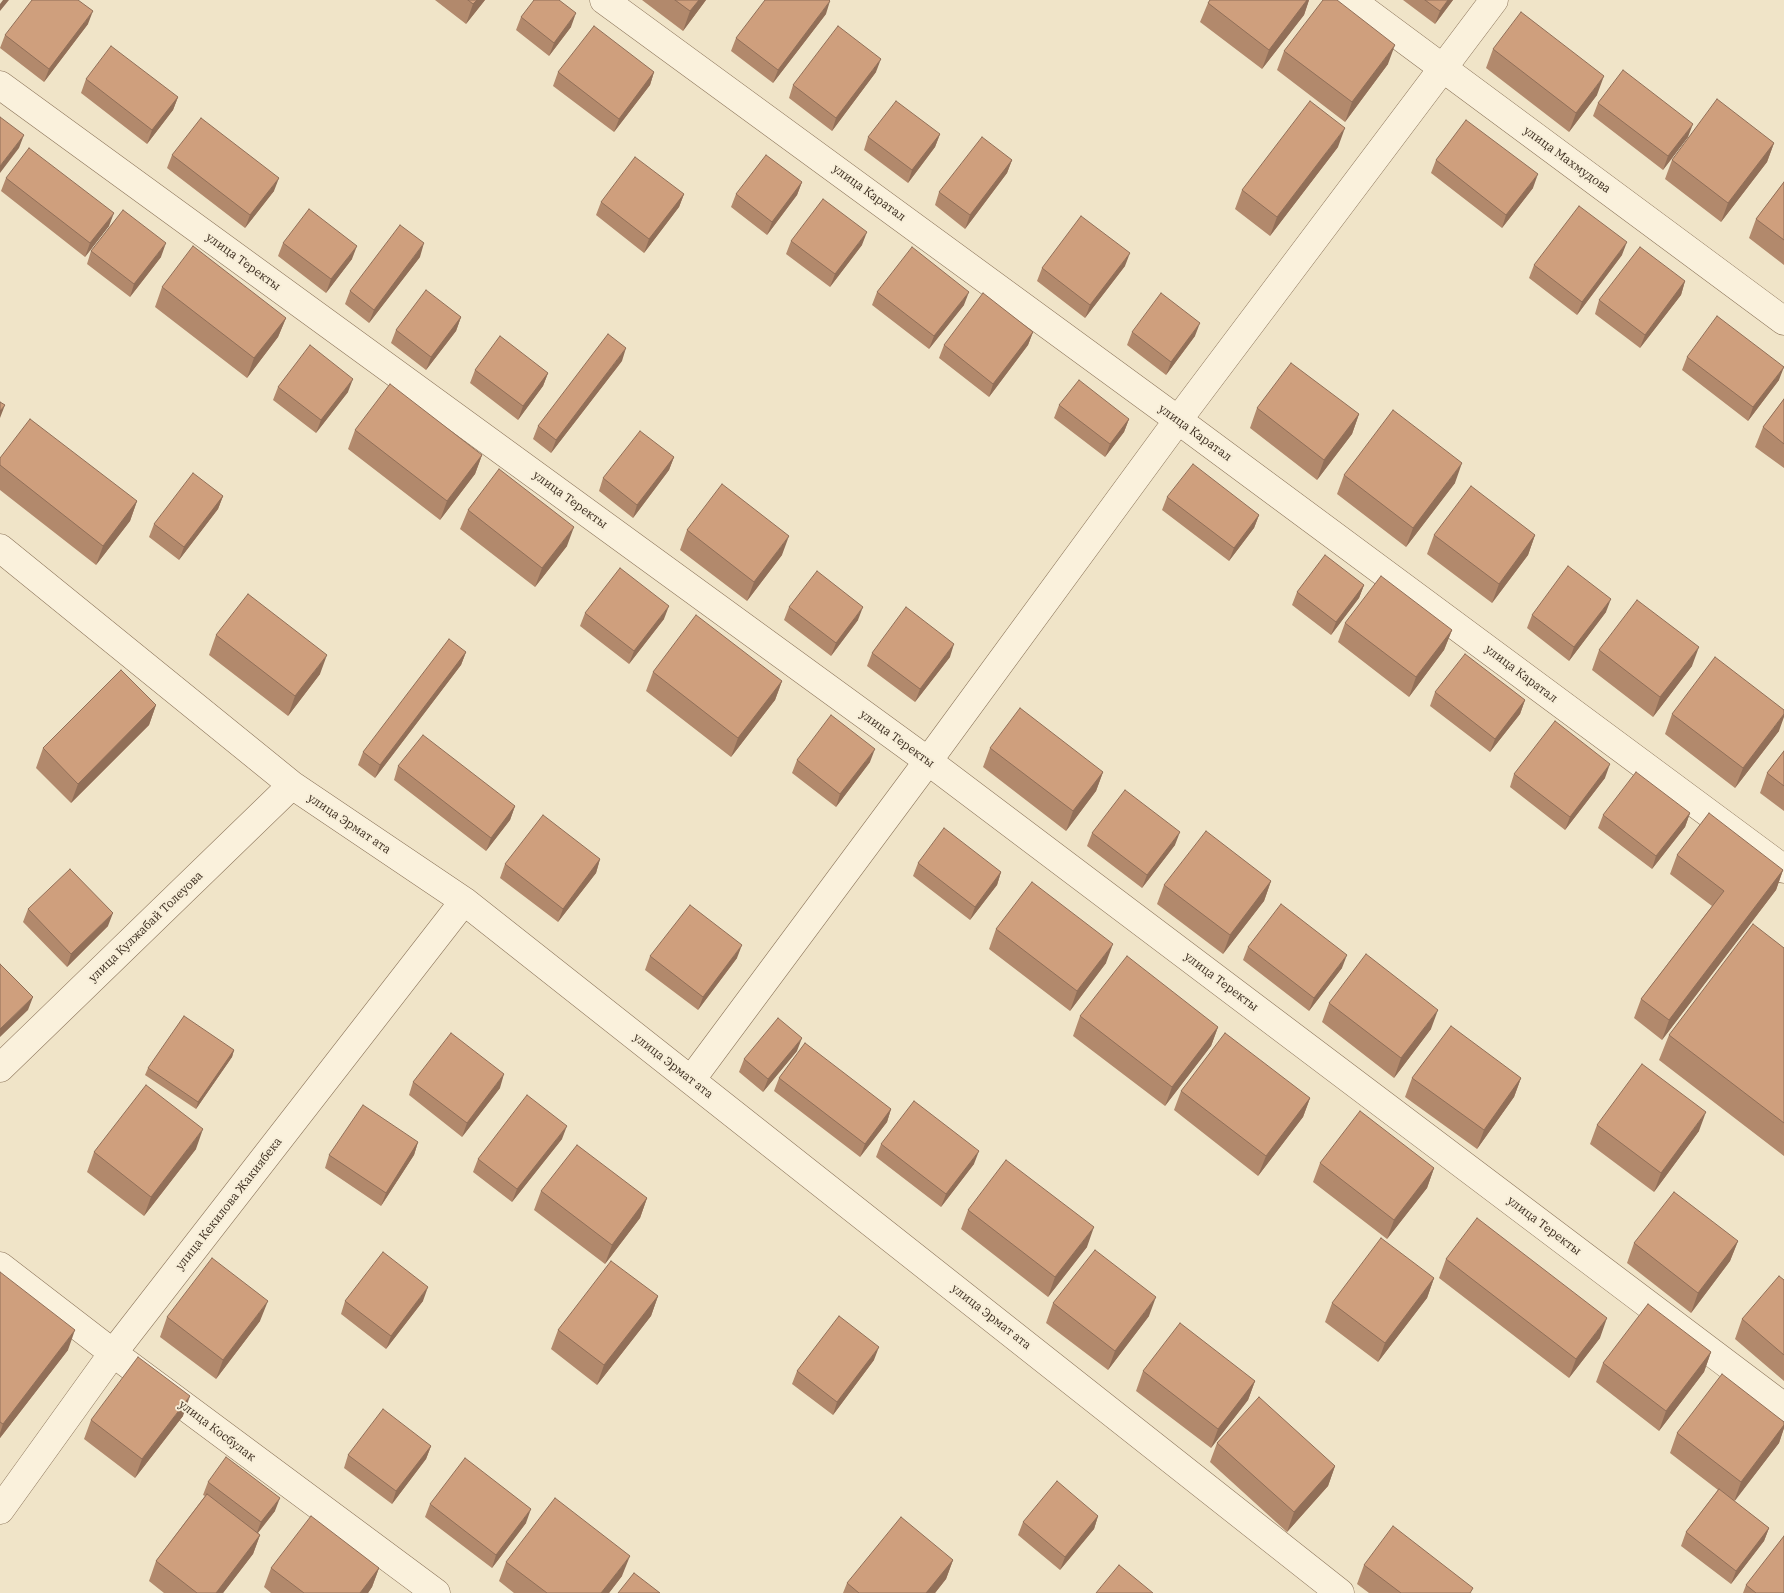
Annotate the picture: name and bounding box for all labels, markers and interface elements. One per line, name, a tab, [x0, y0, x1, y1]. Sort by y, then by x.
street label: улица Махмудова	[1521, 124, 1613, 196]
street label: улица Каратал	[830, 162, 908, 224]
street label: улица Теректы	[203, 230, 283, 294]
street label: улица Каратал	[1156, 402, 1234, 464]
street label: улица Теректы	[530, 468, 610, 532]
street label: улица Каратал	[1482, 642, 1560, 706]
street label: улица Теректы	[857, 707, 937, 771]
street label: улица Эрмат ата	[305, 791, 393, 857]
street label: улица Кулжабай Толеуова	[86, 869, 206, 985]
street label: улица Теректы	[1181, 950, 1261, 1014]
street label: улица Эрмат ата	[630, 1030, 716, 1102]
street label: улица Кекилова Жакиябека	[173, 1135, 285, 1273]
street label: улица Теректы	[1504, 1194, 1584, 1258]
street label: улица Эрмат ата	[948, 1281, 1034, 1353]
street label: улица Косбулак	[176, 1397, 258, 1465]

